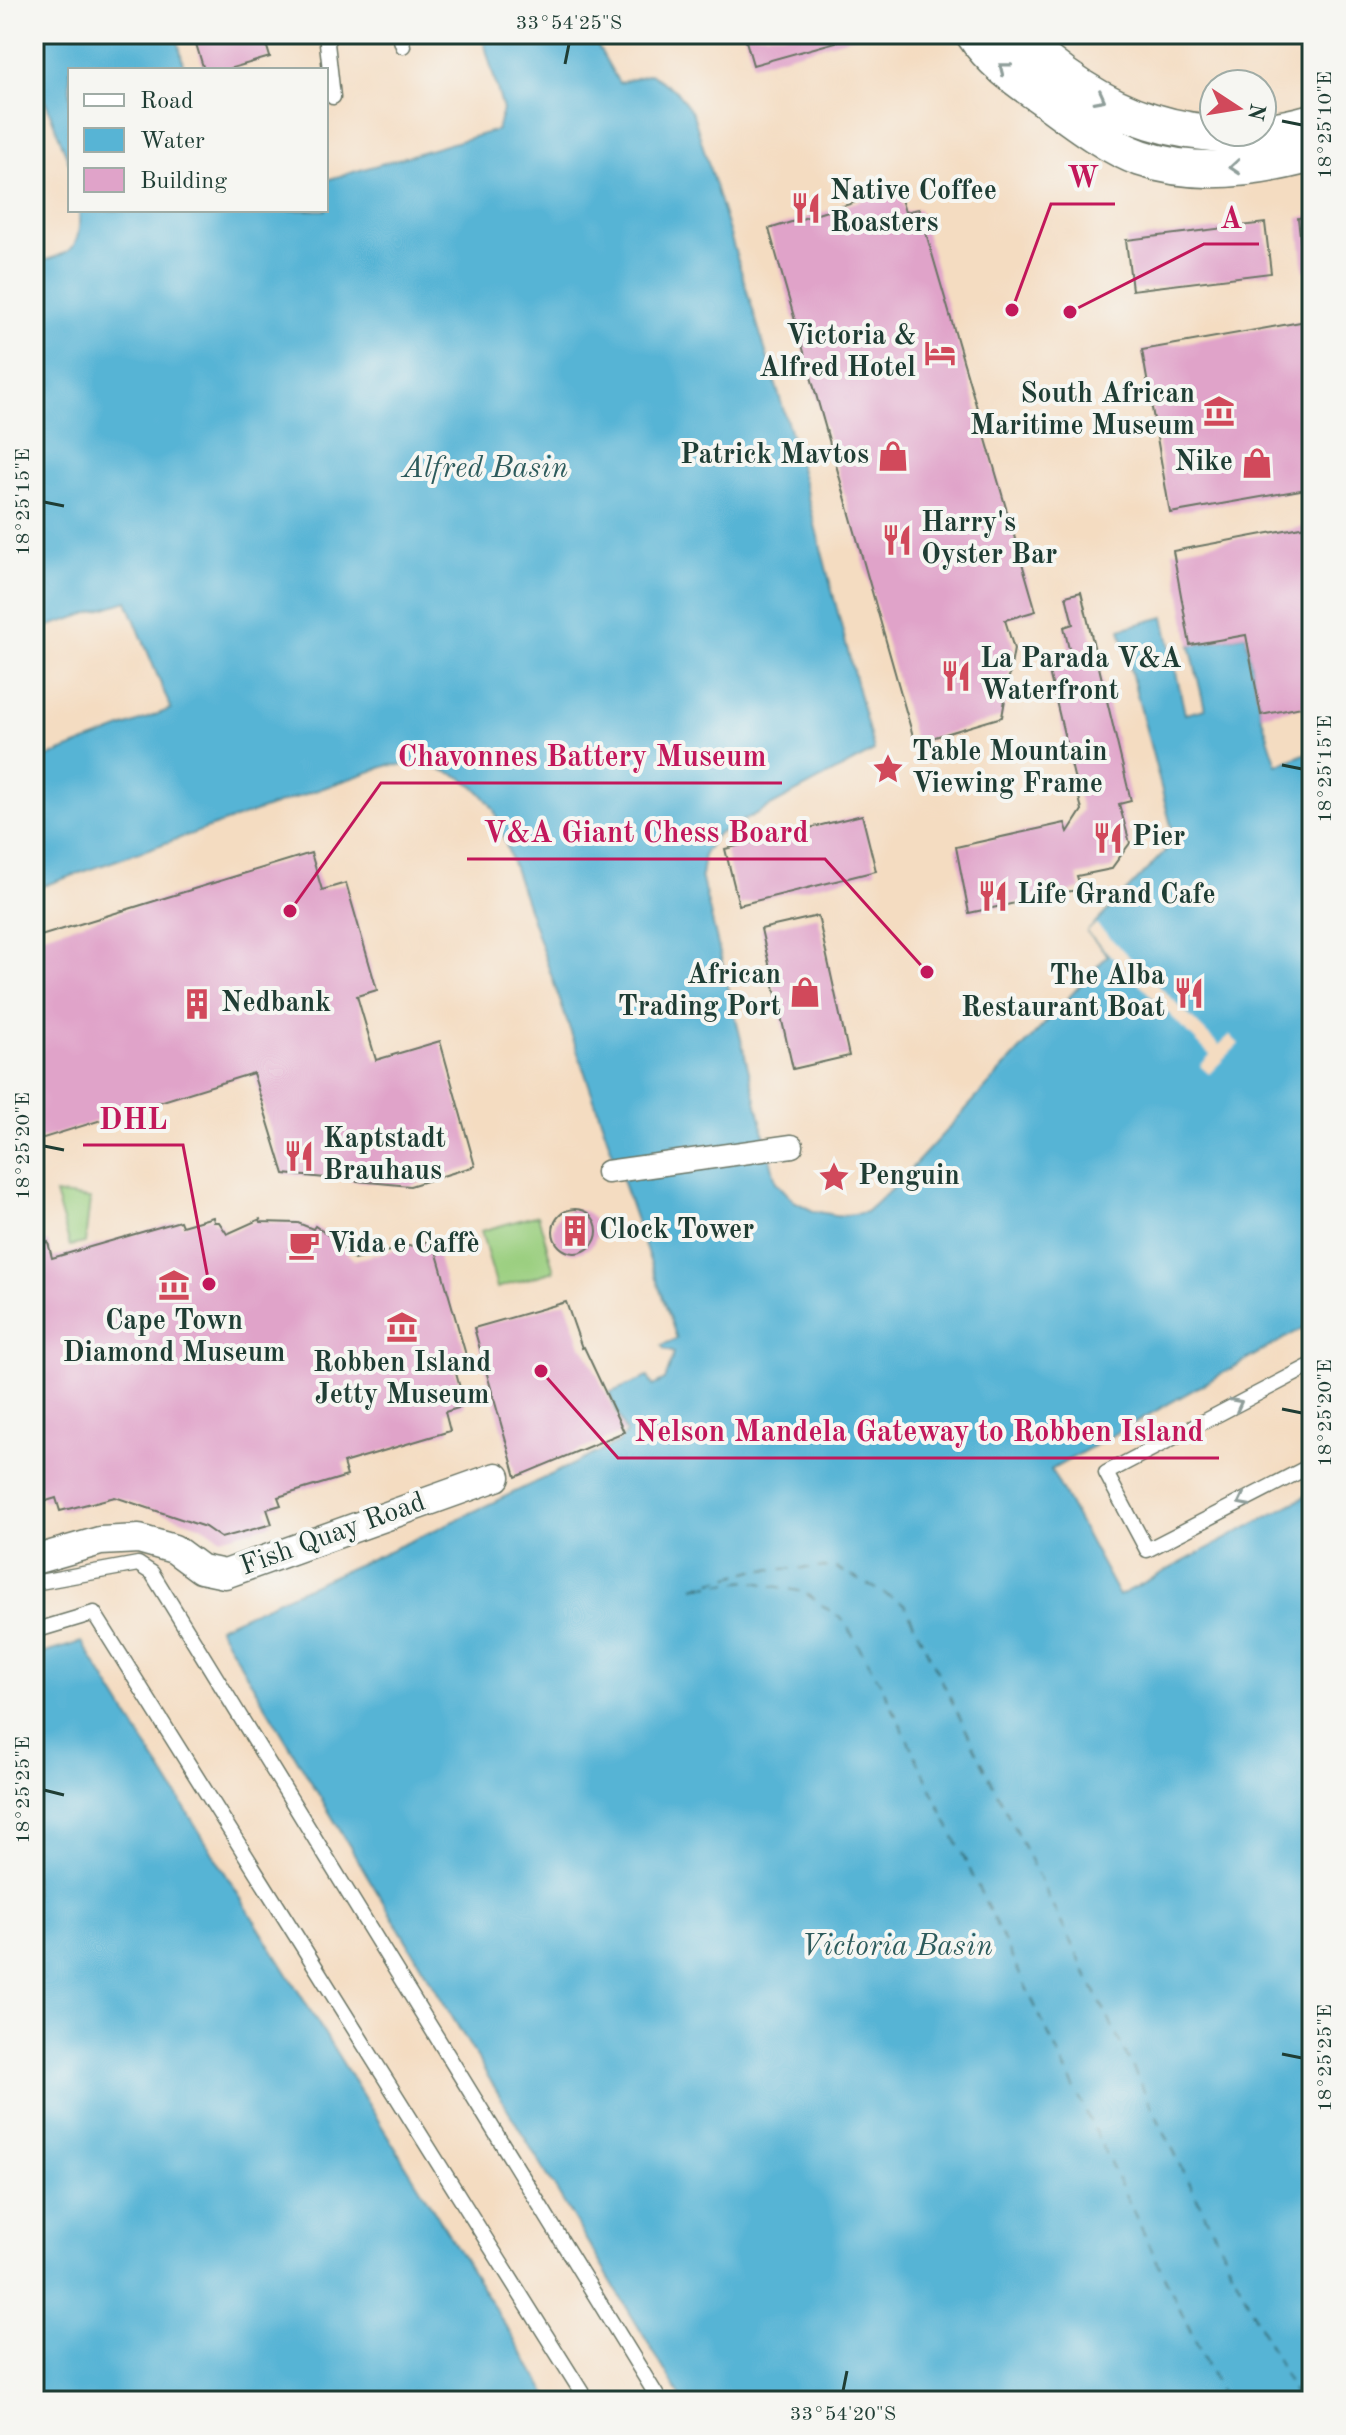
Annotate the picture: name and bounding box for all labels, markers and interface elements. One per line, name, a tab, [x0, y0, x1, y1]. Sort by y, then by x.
text: 33°54'25"S	[516, 14, 622, 34]
one-way arrow	[999, 63, 1013, 78]
legend	[68, 68, 328, 212]
north arrow	[1198, 68, 1278, 148]
text: 18°25'10"E	[1316, 71, 1336, 179]
one-way arrow	[1092, 88, 1107, 103]
text: Road	[140, 90, 193, 114]
text: N	[1243, 101, 1268, 122]
text: Water	[140, 130, 205, 154]
callout: W	[1051, 150, 1115, 204]
one-way arrow	[1228, 158, 1241, 175]
text: W	[1067, 164, 1099, 194]
text: Building	[140, 170, 227, 194]
place label: Native Coffee Roasters	[830, 178, 997, 238]
callout: A	[1204, 190, 1259, 244]
restaurant icon: Native Coffee Roasters	[789, 191, 823, 225]
text: A	[1220, 205, 1242, 235]
place label: Victoria & Alfred Hotel	[759, 323, 916, 383]
hotel icon: Victoria & Alfred Hotel	[923, 336, 957, 370]
place label: South African Maritime Museum	[970, 381, 1195, 441]
museum icon: South African Maritime Museum	[1202, 394, 1236, 428]
shop icon: Patrick Mavtos	[876, 439, 910, 473]
place label: Patrick Mavtos	[680, 442, 869, 470]
shop icon: Nike	[1240, 446, 1274, 480]
text: 18°25'15"E	[14, 448, 34, 556]
place label: Nike	[1174, 449, 1233, 477]
water label: Alfred Basin	[400, 454, 568, 484]
place label: Harry's Oyster Bar	[921, 510, 1057, 570]
restaurant icon: Harry's Oyster Bar	[880, 523, 914, 557]
place label: La Parada V&A Waterfront	[980, 646, 1182, 706]
restaurant icon: La Parada V&A Waterfront	[939, 659, 973, 693]
text: 18°25'15"E	[1316, 715, 1336, 823]
callout: Chavonnes Battery Museum	[381, 729, 782, 783]
place label: Table Mountain Viewing Frame	[912, 739, 1108, 799]
text: Chavonnes Battery Museum	[398, 743, 767, 773]
place icon: Table Mountain Viewing Frame	[871, 752, 905, 786]
callout: V&A Giant Chess Board	[467, 805, 825, 859]
text: V&A Giant Chess Board	[483, 819, 809, 849]
restaurant icon: Pier	[1091, 821, 1125, 855]
place label: Pier	[1132, 824, 1185, 852]
restaurant icon: Life Grand Cafe	[976, 879, 1010, 913]
place label: Life Grand Cafe	[1017, 882, 1216, 910]
place label: African Trading Port	[618, 962, 781, 1022]
place label: The Alba Restaurant Boat	[961, 963, 1165, 1023]
shop icon: African Trading Port	[788, 975, 822, 1009]
restaurant icon: The Alba Restaurant Boat	[1172, 976, 1206, 1010]
building icon: Nedbank	[180, 987, 214, 1021]
place label: Nedbank	[221, 990, 331, 1018]
callout: DHL	[83, 1091, 183, 1145]
text: 18°25'20"E	[14, 1092, 34, 1200]
text: DHL	[99, 1106, 167, 1136]
place label: Kaptstadt Brauhaus	[323, 1126, 446, 1186]
restaurant icon: Kaptstadt Brauhaus	[282, 1139, 316, 1173]
place icon: Penguin	[817, 1160, 851, 1194]
place label: Penguin	[858, 1163, 960, 1191]
building icon: Clock Tower	[558, 1214, 592, 1248]
place label: Clock Tower	[599, 1217, 754, 1245]
cafe icon: Vida e Caffè	[287, 1228, 321, 1262]
place label: Vida e Caffè	[328, 1231, 480, 1259]
museum icon: Cape Town Diamond Museum	[157, 1268, 191, 1302]
place label: Cape Town Diamond Museum	[63, 1308, 285, 1368]
museum icon: Robben Island Jetty Museum	[385, 1310, 419, 1344]
place label: Robben Island Jetty Museum	[313, 1350, 491, 1410]
text: 18°25'20"E	[1316, 1359, 1336, 1467]
one-way arrow	[1229, 1398, 1244, 1413]
callout: Nelson Mandela Gateway to Robben Island	[618, 1404, 1219, 1458]
text: Nelson Mandela Gateway to Robben Island	[634, 1418, 1204, 1448]
street label: Fish Quay Road	[237, 1489, 429, 1581]
one-way arrow	[1236, 1491, 1251, 1506]
text: 18°25'25"E	[14, 1736, 34, 1844]
water label: Victoria Basin	[801, 1932, 993, 1962]
text: 18°25'25"E	[1316, 2004, 1336, 2112]
text: 33°54'20"S	[790, 2405, 896, 2425]

